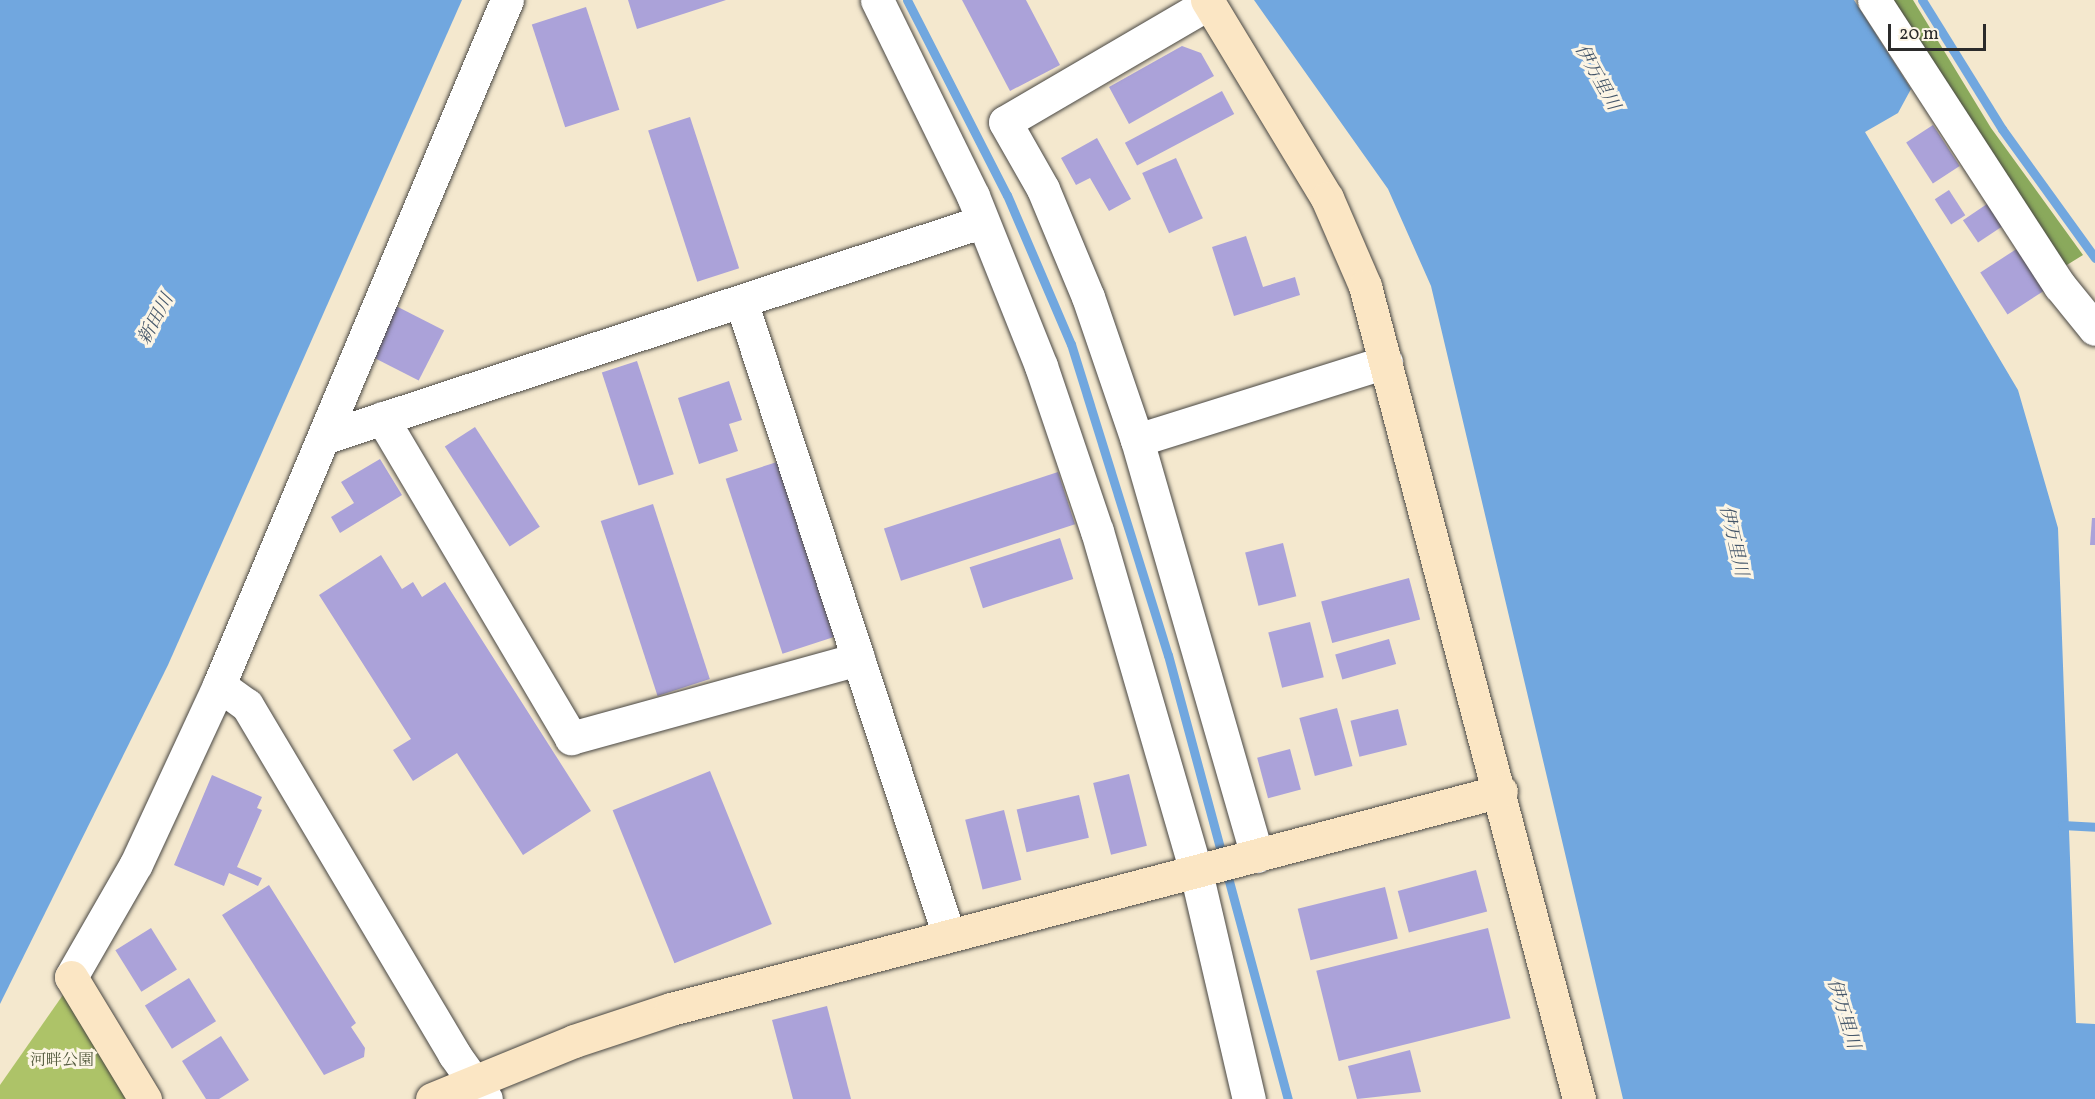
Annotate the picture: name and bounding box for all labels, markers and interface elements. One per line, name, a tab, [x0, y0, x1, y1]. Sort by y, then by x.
scale bar	[1891, 12, 1988, 50]
text: 20 m	[1899, 22, 1939, 47]
water label: 伊万里川	[1569, 41, 1623, 115]
water label: 新田川	[135, 291, 179, 349]
water label: 伊万里川	[1713, 503, 1751, 579]
water label: 伊万里川	[1821, 976, 1863, 1052]
park label: 河畔公園	[30, 1051, 94, 1071]

